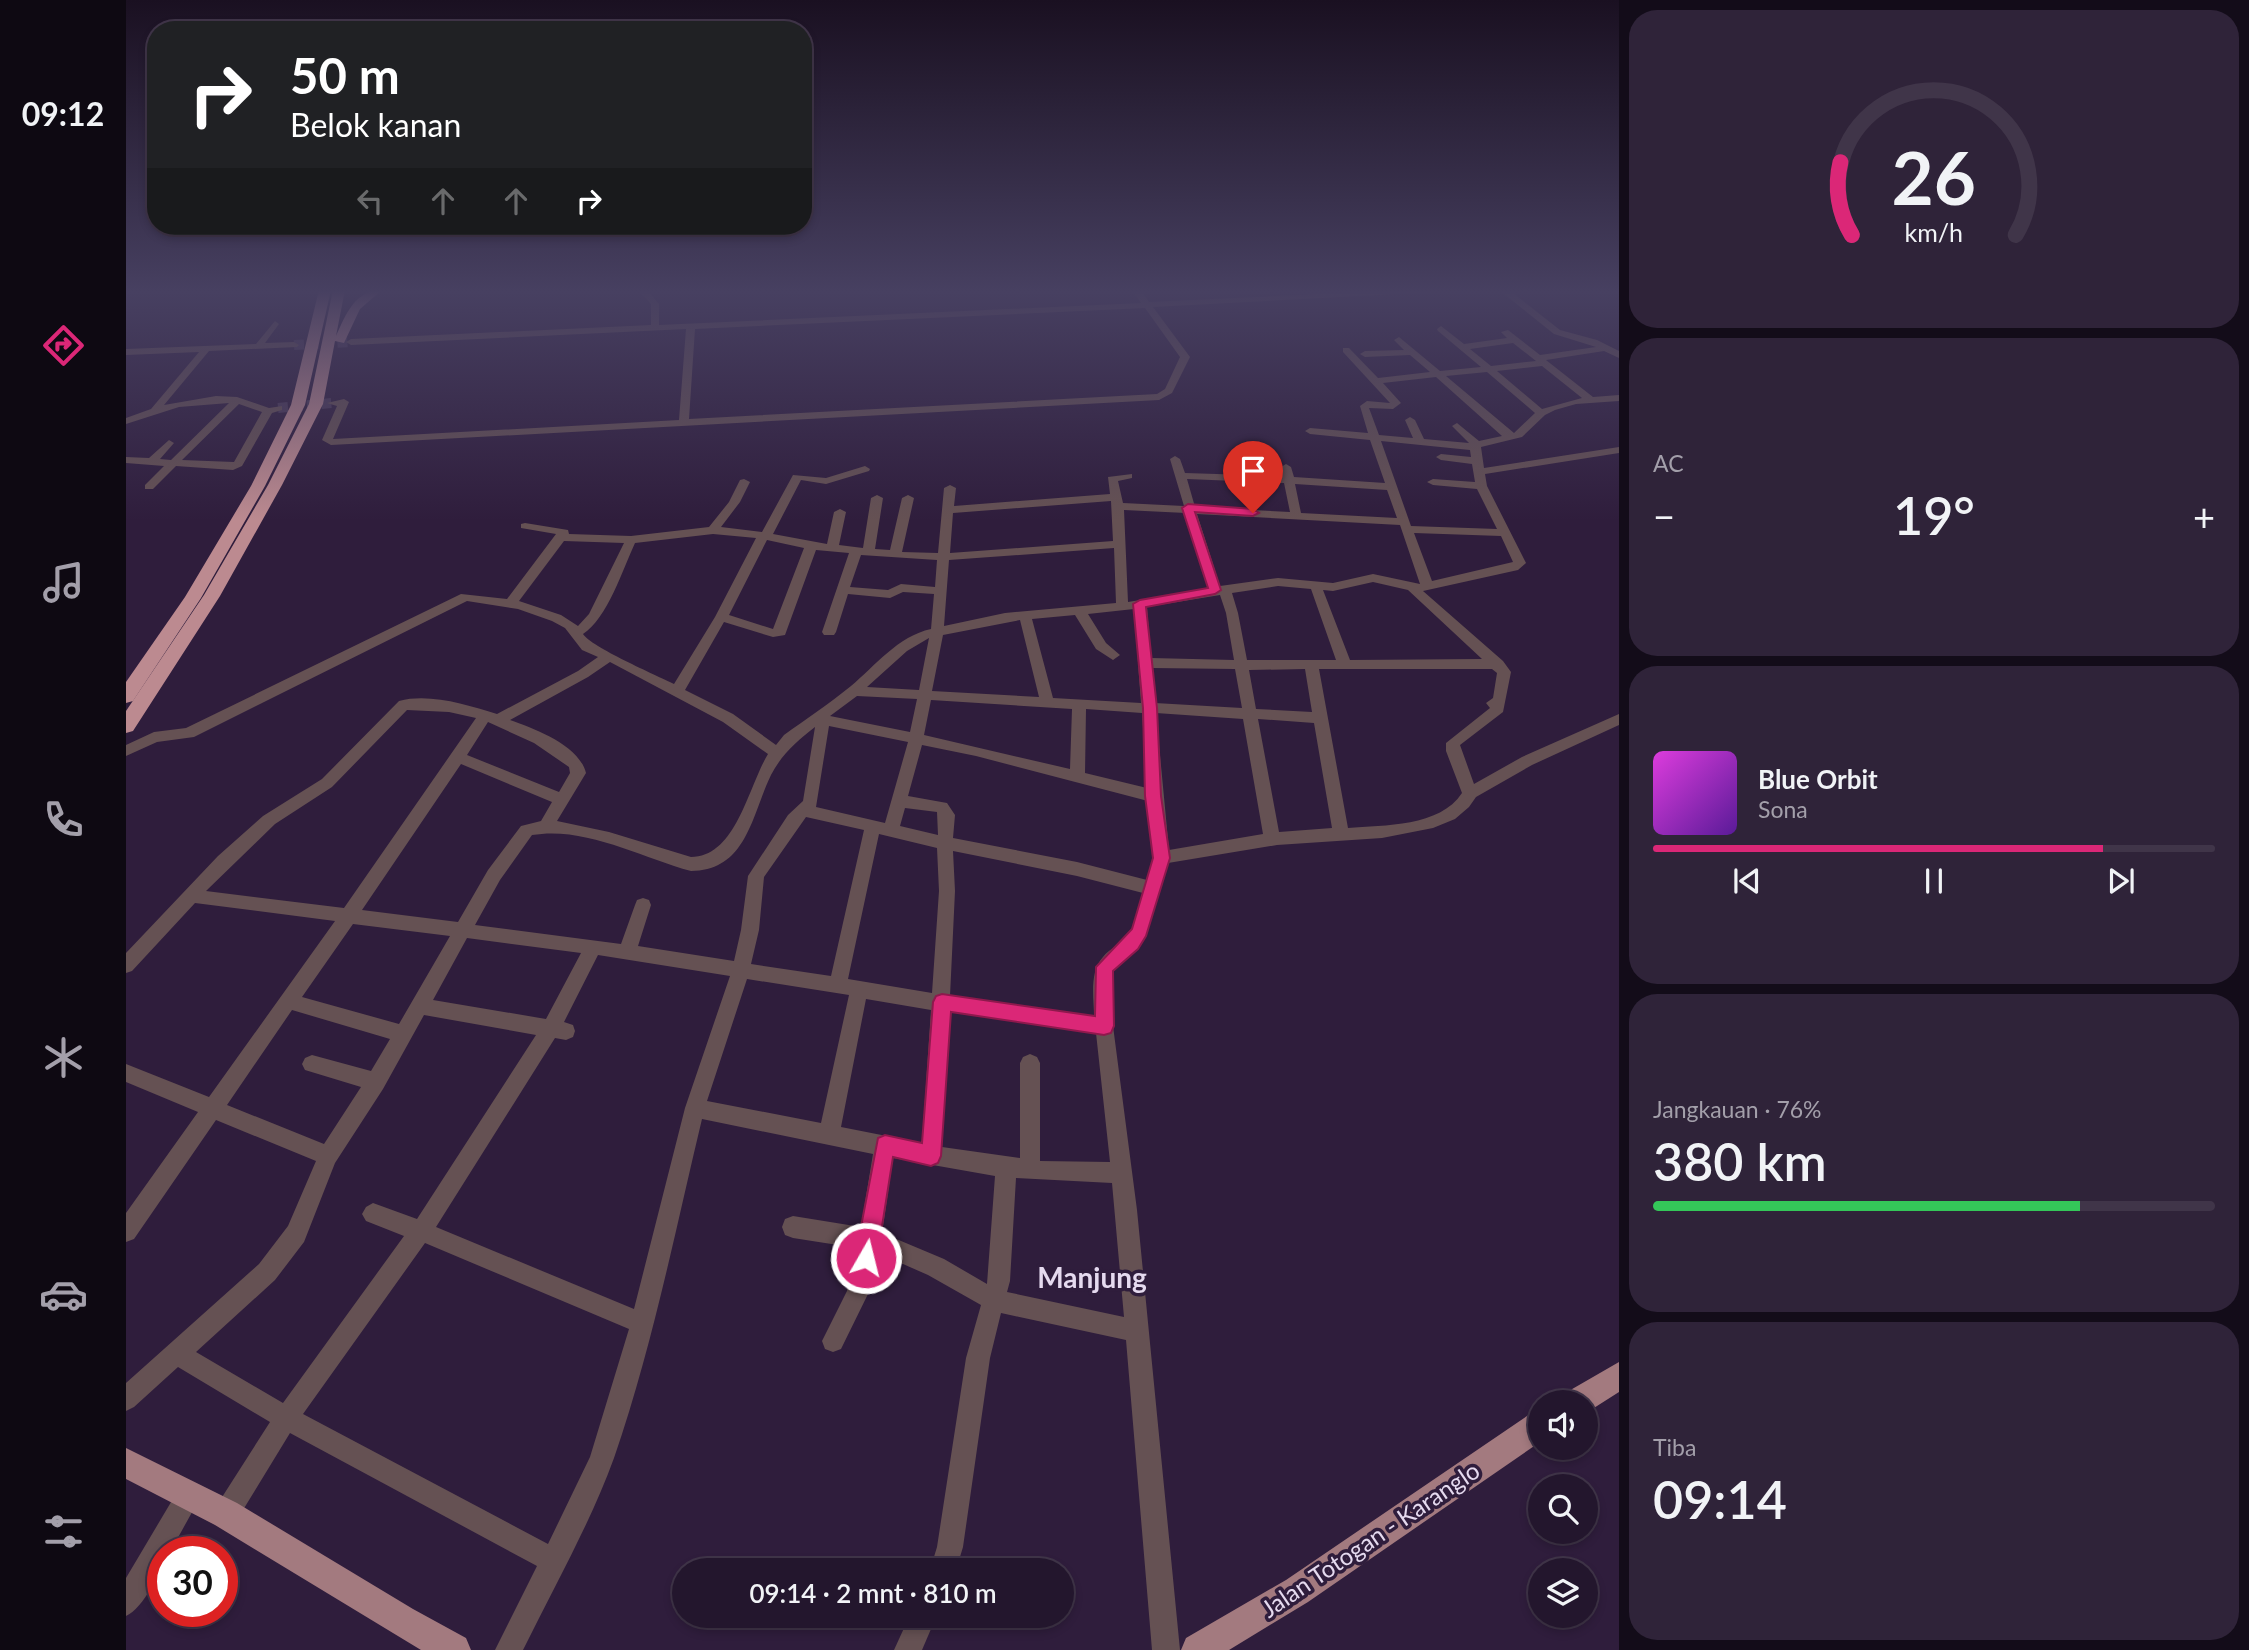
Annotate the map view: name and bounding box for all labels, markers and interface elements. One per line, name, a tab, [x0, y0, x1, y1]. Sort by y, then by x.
text: 50 m	[290, 46, 400, 104]
icon: right	[175, 49, 266, 140]
text: 09:12	[22, 94, 104, 133]
text: Belok kanan	[290, 105, 461, 144]
text: 26	[1892, 133, 1976, 221]
icon: left	[351, 182, 389, 220]
icon: ahead	[424, 182, 462, 220]
icon: ahead	[497, 182, 535, 220]
icon: right	[570, 182, 608, 220]
text: km/h	[1905, 217, 1963, 247]
icon: directions	[39, 321, 88, 370]
pin	[1223, 441, 1283, 513]
text: AC	[1653, 449, 1684, 477]
icon: arrive	[1234, 452, 1272, 490]
text: 19°	[1893, 484, 1975, 546]
text: −	[1653, 493, 1675, 539]
text: +	[2193, 493, 2215, 539]
icon: music	[39, 558, 88, 607]
text: Blue Orbit	[1758, 763, 1878, 795]
icon: phone	[39, 795, 88, 844]
text: Sona	[1758, 795, 1808, 823]
icon: previous	[1728, 862, 1766, 900]
icon: pause	[1915, 862, 1953, 900]
icon: next	[2102, 862, 2140, 900]
icon: climate	[39, 1033, 88, 1082]
text: Jangkauan · 76%	[1653, 1095, 1822, 1123]
text: 380 km	[1653, 1130, 1827, 1192]
position arrow	[829, 1221, 903, 1295]
district label: Manjung	[1037, 1260, 1147, 1294]
icon: car	[39, 1270, 88, 1319]
map controls	[1528, 1390, 1598, 1628]
button: sound	[1528, 1390, 1598, 1460]
text: Tiba	[1653, 1433, 1696, 1461]
street label: Jalan Totogan - Karanglo	[1255, 1455, 1485, 1623]
text: 09:14	[1653, 1468, 1787, 1530]
button: search	[1528, 1474, 1598, 1544]
icon: filters	[39, 1507, 88, 1556]
speed limit sign: 30	[147, 1536, 238, 1627]
button: layers	[1528, 1558, 1598, 1628]
text: 09:14 · 2 mnt · 810 m	[749, 1577, 997, 1609]

